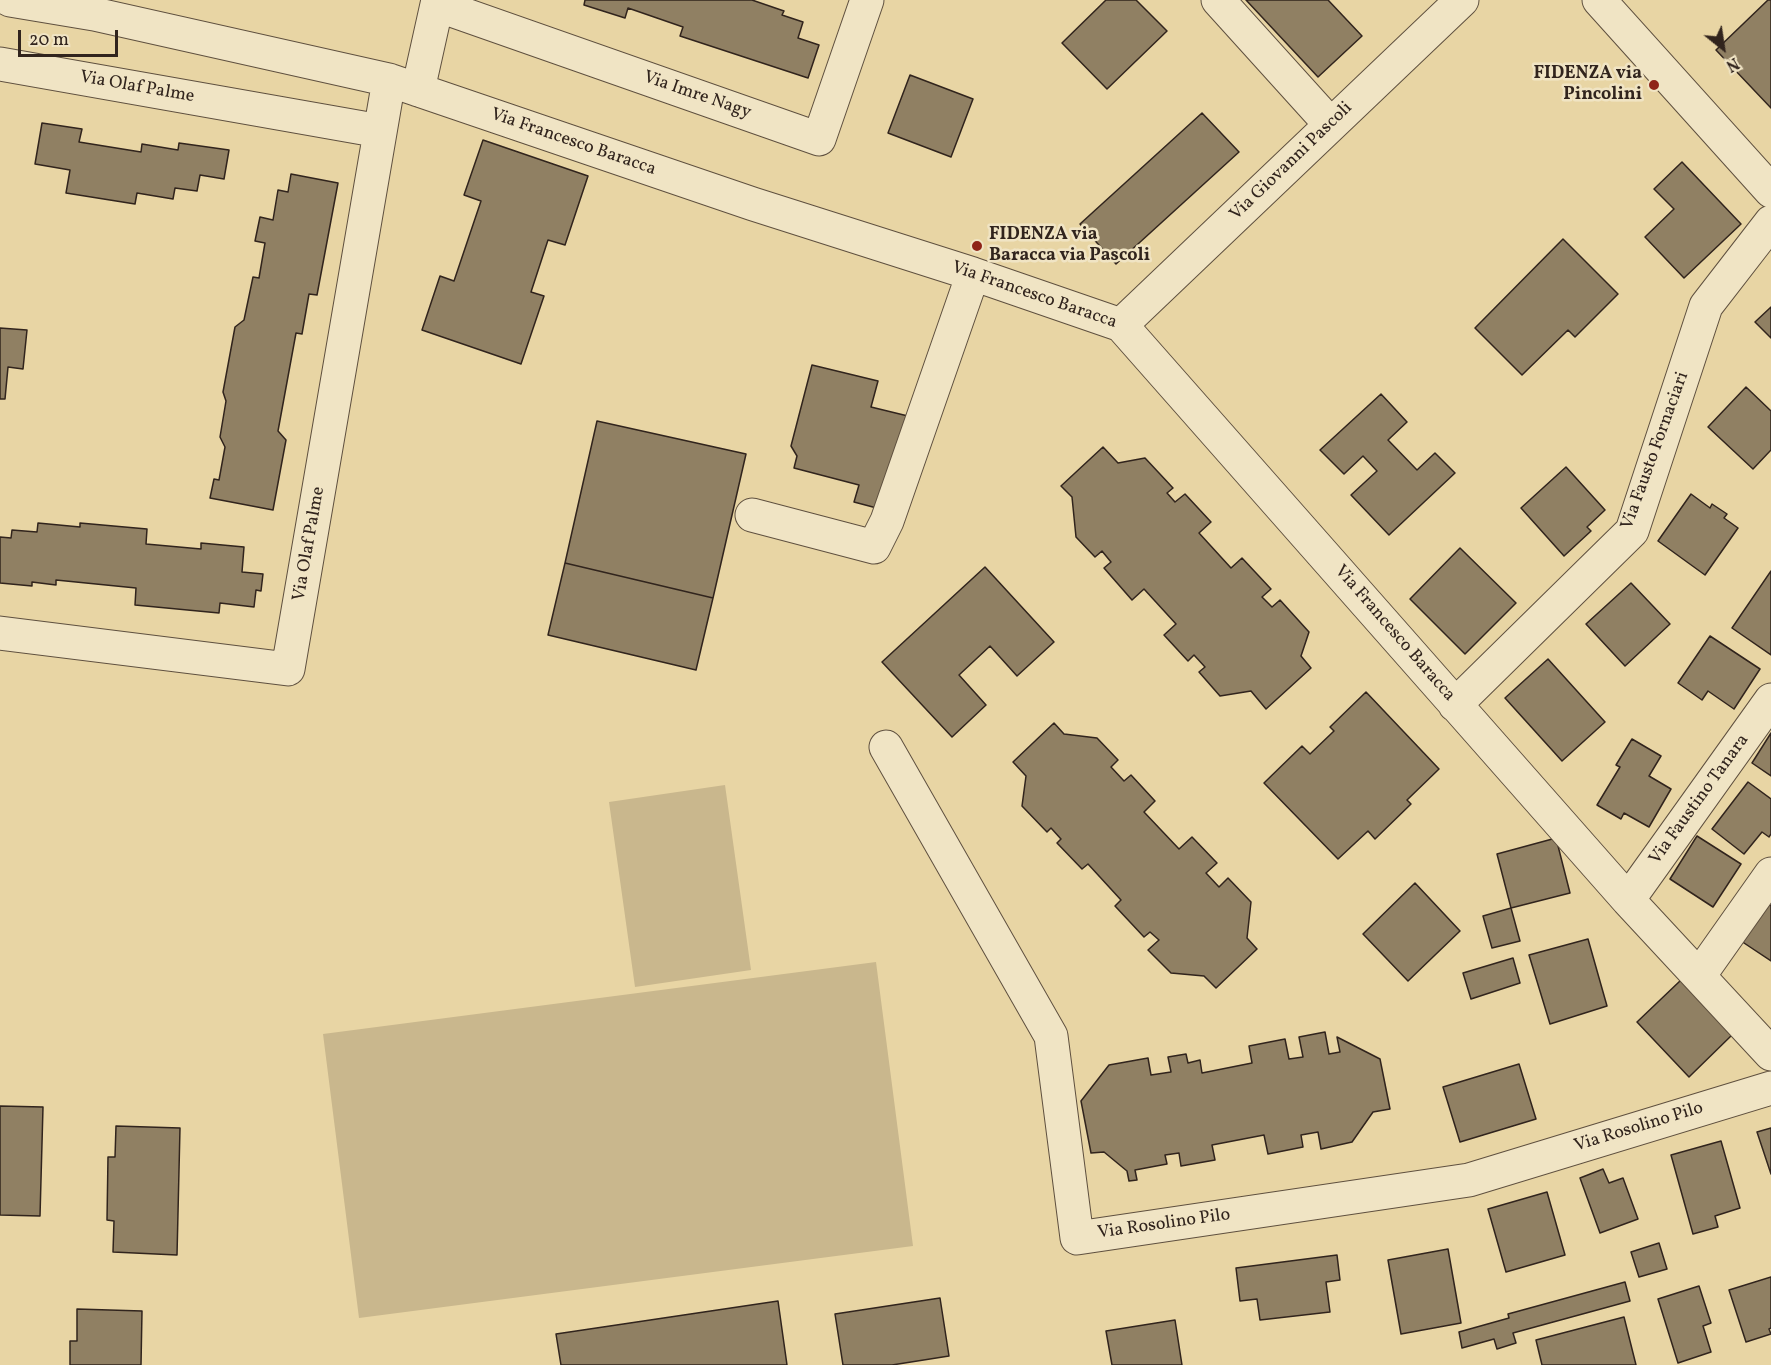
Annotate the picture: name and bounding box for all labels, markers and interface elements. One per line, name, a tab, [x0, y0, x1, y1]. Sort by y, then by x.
scale bar	[21, 18, 122, 56]
north arrow	[1693, 18, 1753, 78]
text: 20 m	[29, 28, 69, 53]
text: N	[1721, 51, 1743, 76]
place label: FIDENZA via Pincolini	[1533, 64, 1642, 106]
street label: Via Olaf Palme	[78, 67, 196, 109]
street label: Via Imre Nagy	[640, 67, 754, 125]
marker: FIDENZA via Pincolini	[1647, 78, 1661, 92]
street label: Via Giovanni Pascoli	[1226, 98, 1358, 226]
street label: Via Francesco Baracca	[487, 105, 659, 181]
place label: FIDENZA via Baracca via Pascoli	[989, 225, 1150, 268]
marker: FIDENZA via Baracca via Pascoli	[970, 239, 984, 253]
street label: Via Francesco Baracca	[948, 258, 1120, 334]
street label: Via Fausto Fornaciari	[1617, 369, 1695, 533]
street label: Via Olaf Palme	[289, 485, 331, 603]
street label: Via Francesco Baracca	[1329, 561, 1459, 707]
street label: Via Faustino Tanara	[1645, 731, 1755, 869]
street label: Via Rosolino Pilo	[1572, 1098, 1706, 1158]
street label: Via Rosolino Pilo	[1096, 1205, 1232, 1245]

